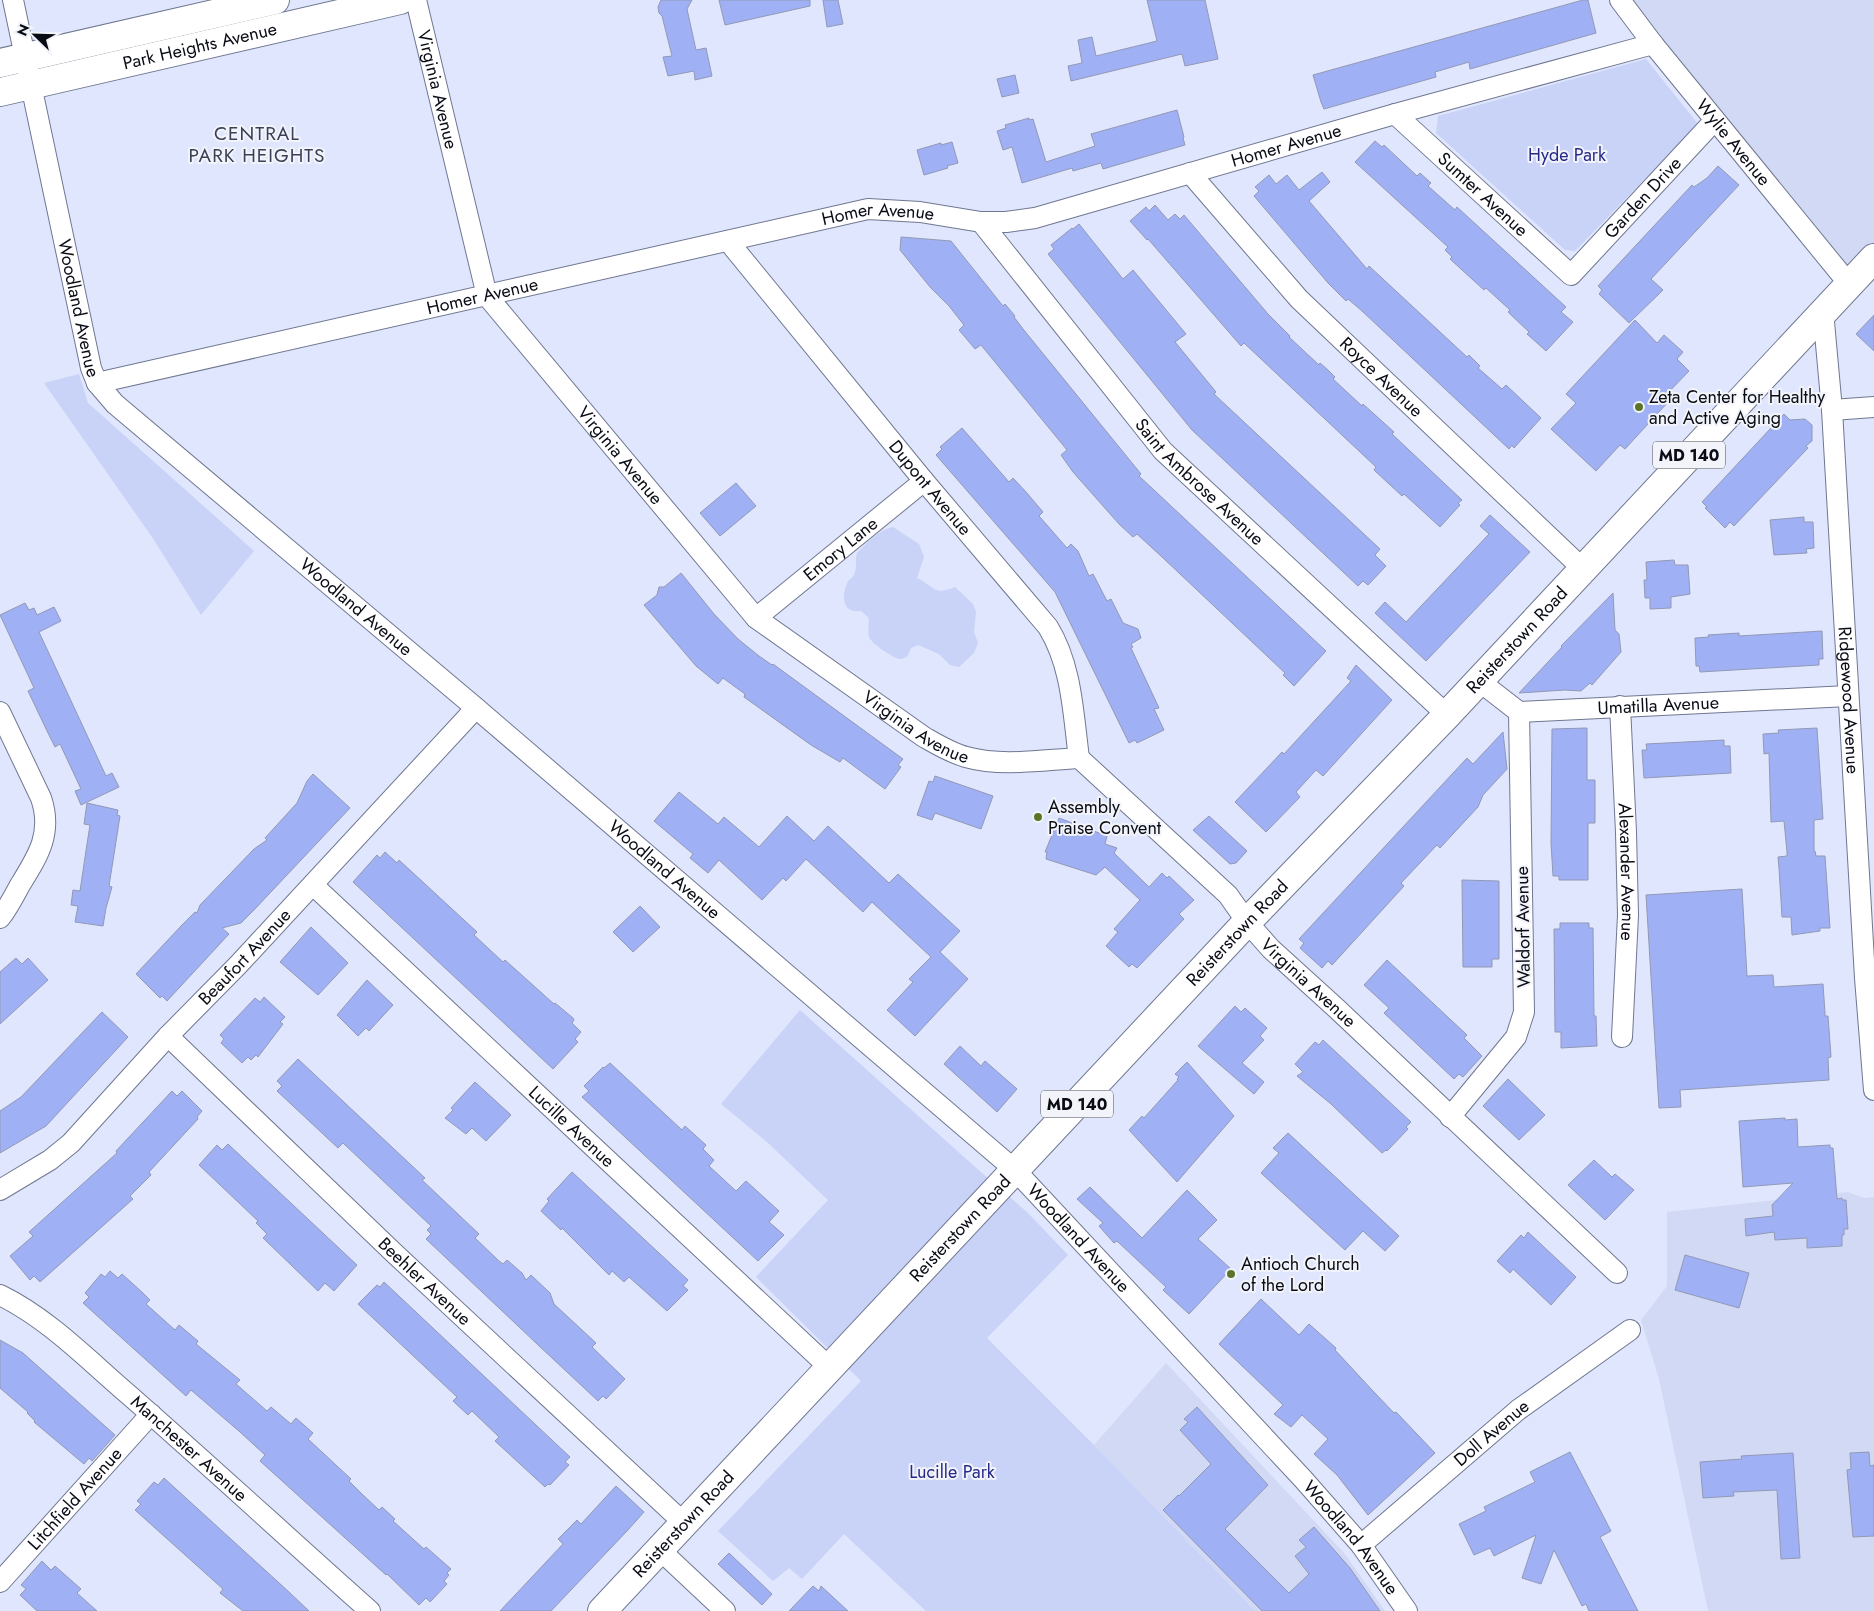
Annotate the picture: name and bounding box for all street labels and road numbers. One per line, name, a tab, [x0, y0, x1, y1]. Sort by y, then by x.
street label: Park Heights Avenue	[120, 16, 279, 76]
street label: Virginia Avenue	[411, 27, 464, 152]
street label: Wylie Avenue	[1690, 93, 1777, 191]
street label: Homer Avenue	[1228, 117, 1344, 174]
street label: Sumter Avenue	[1432, 146, 1534, 243]
street label: Garden Drive	[1598, 151, 1687, 244]
street label: Homer Avenue	[819, 196, 936, 232]
street label: Woodland Avenue	[51, 237, 106, 381]
street label: Homer Avenue	[424, 271, 541, 321]
street label: Royce Avenue	[1334, 331, 1429, 423]
street label: Virginia Avenue	[571, 400, 669, 510]
street label: Saint Ambrose Avenue	[1129, 413, 1270, 552]
street label: Dupont Avenue	[883, 435, 978, 541]
road number: MD 140	[1653, 442, 1725, 468]
street label: Emory Lane	[798, 511, 883, 587]
street label: Woodland Avenue	[294, 552, 418, 662]
street label: Reisterstown Road	[1460, 581, 1574, 700]
street label: Ridgewood Avenue	[1832, 626, 1866, 775]
street label: Virginia Avenue	[857, 684, 972, 770]
street label: Umatilla Avenue	[1597, 689, 1720, 721]
street label: Alexander Avenue	[1612, 802, 1641, 941]
street label: Woodland Avenue	[603, 814, 726, 925]
street label: Waldorf Avenue	[1509, 866, 1537, 988]
street label: Reisterstown Road	[1180, 874, 1294, 992]
street label: Beaufort Avenue	[192, 903, 297, 1011]
street label: Virginia Avenue	[1254, 933, 1362, 1034]
street label: Lucille Avenue	[523, 1080, 621, 1174]
road number: MD 140	[1041, 1090, 1113, 1118]
street label: Reisterstown Road	[903, 1169, 1017, 1288]
street label: Woodland Avenue	[1021, 1178, 1136, 1298]
street label: Beehler Avenue	[372, 1231, 477, 1332]
street label: Manchester Avenue	[125, 1389, 253, 1508]
street label: Doll Avenue	[1448, 1393, 1534, 1473]
street label: Litchfield Avenue	[22, 1442, 128, 1556]
street label: Reisterstown Road	[627, 1465, 740, 1583]
street label: Woodland Avenue	[1297, 1475, 1405, 1600]

